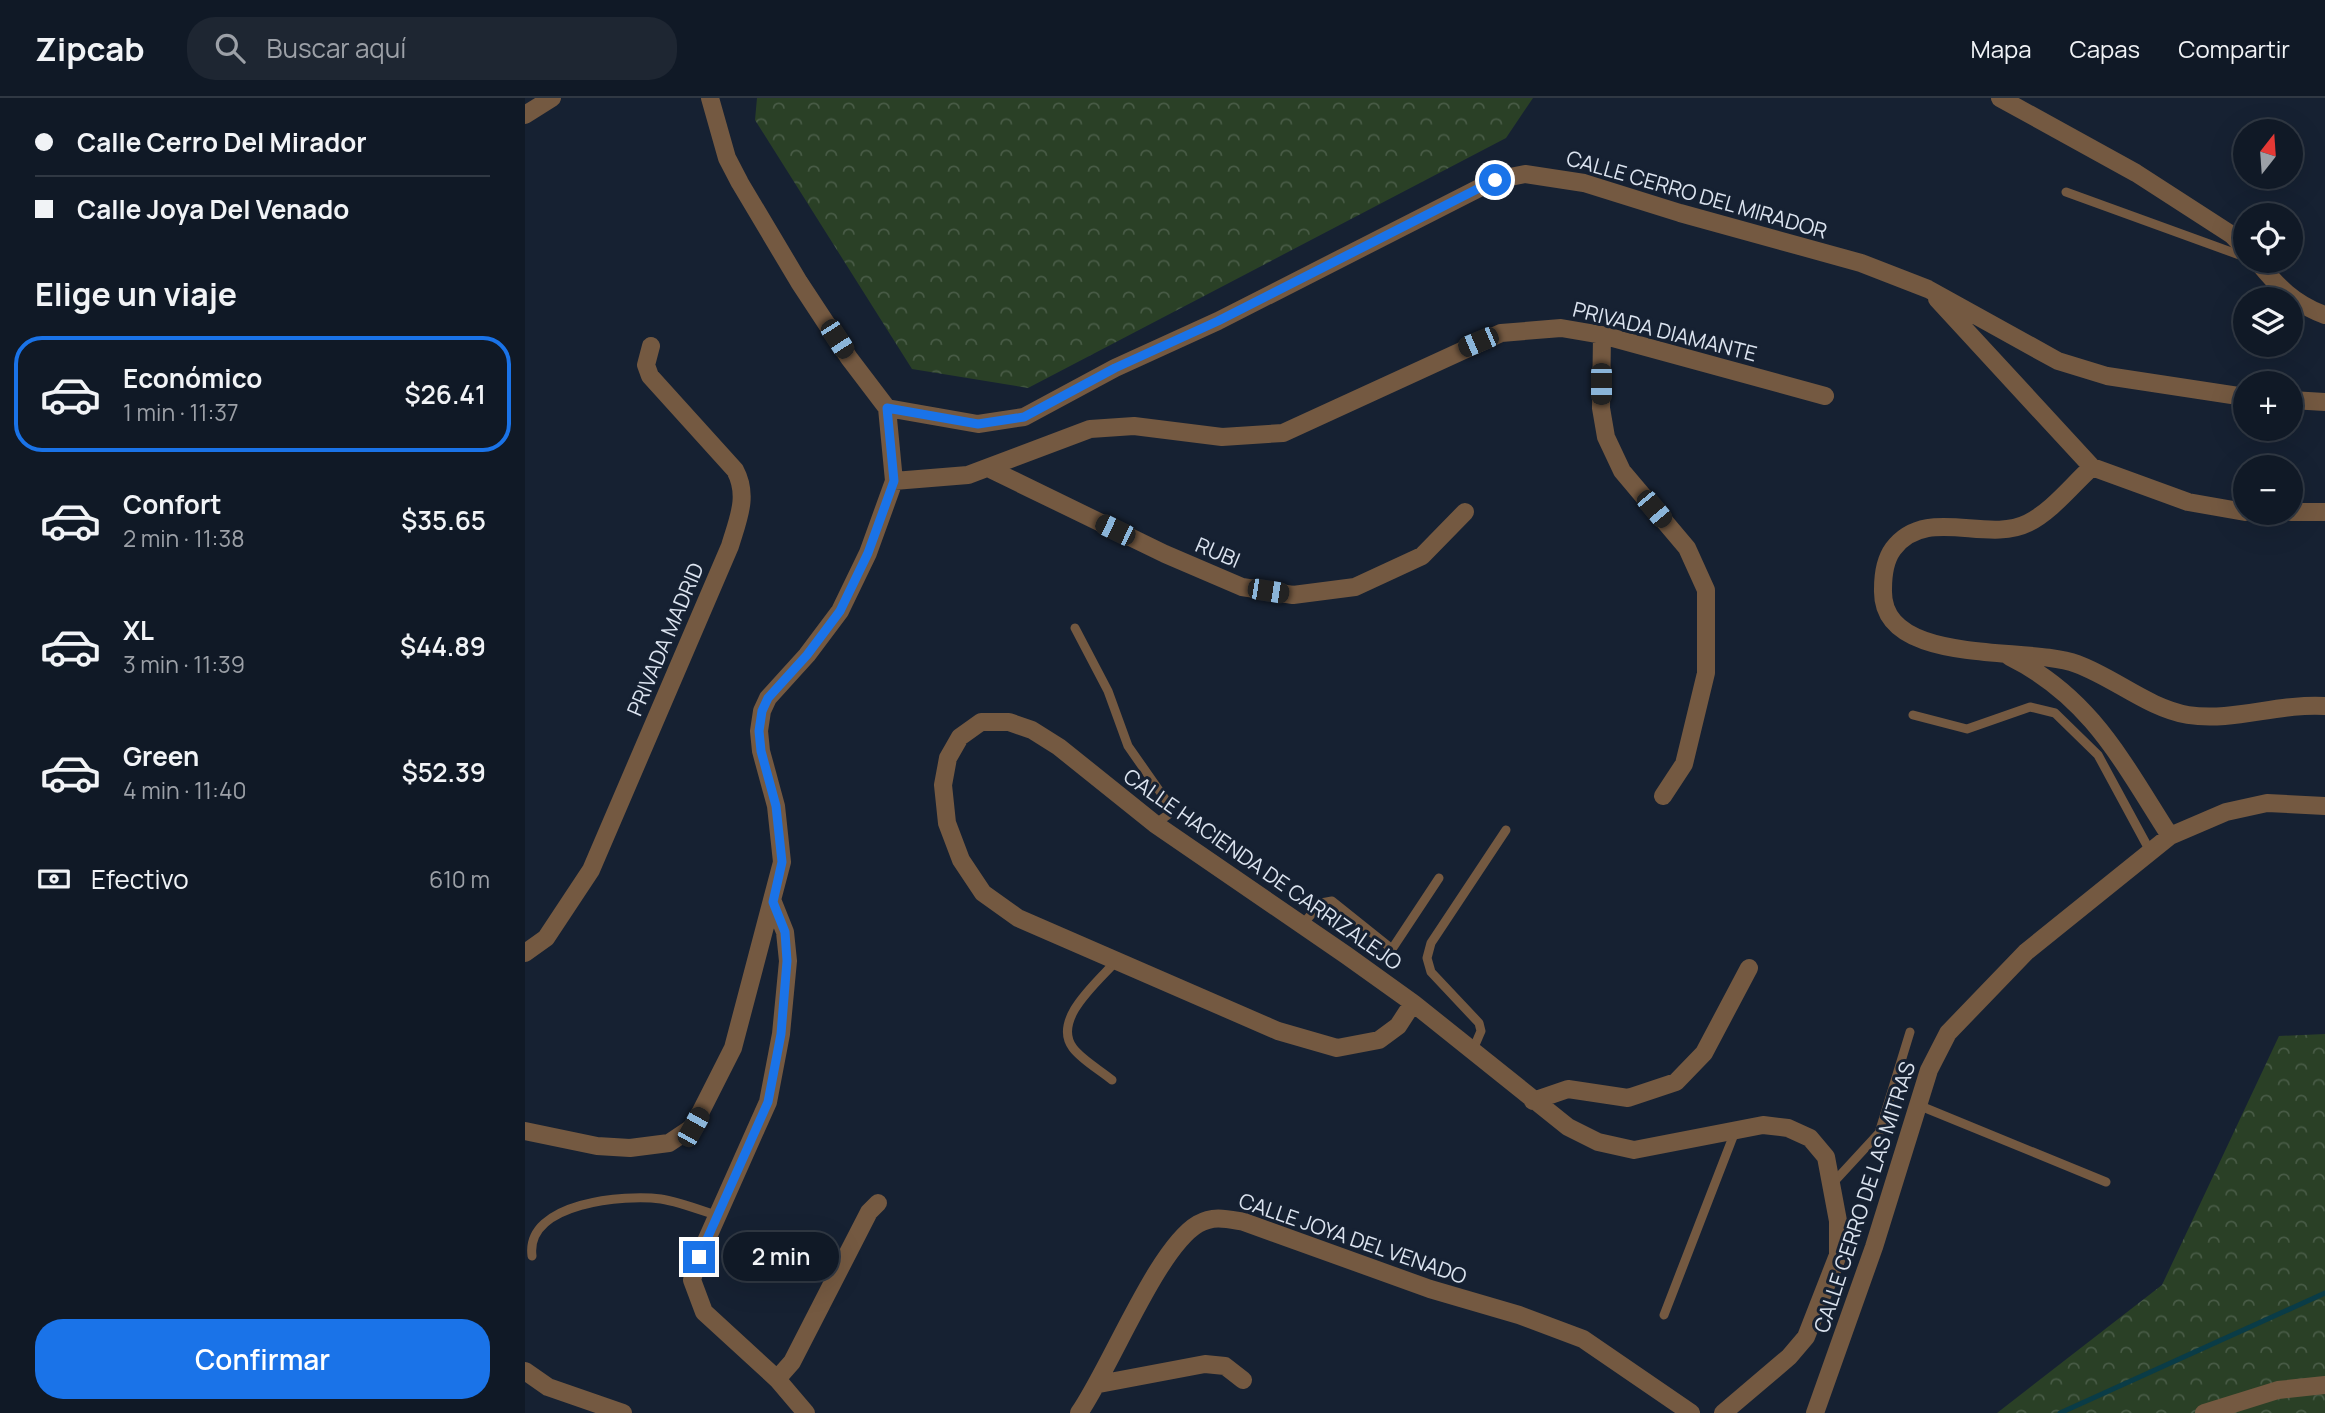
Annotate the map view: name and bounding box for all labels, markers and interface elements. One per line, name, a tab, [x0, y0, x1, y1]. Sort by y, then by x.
search box	[187, 17, 677, 80]
text: Zipcab	[35, 26, 145, 71]
icon: search	[211, 29, 249, 67]
text: Buscar aquí	[267, 30, 406, 66]
text: Mapa	[1971, 32, 2032, 65]
text: Capas	[2070, 32, 2140, 65]
text: Compartir	[2178, 32, 2290, 65]
north arrow	[2233, 119, 2303, 189]
map controls	[2233, 119, 2303, 525]
text: Calle Cerro Del Mirador	[77, 124, 367, 160]
street label: CALLE CERRO DEL MIRADOR	[1563, 143, 1831, 245]
route start	[1479, 164, 1511, 196]
text: Calle Joya Del Venado	[77, 191, 349, 227]
button: locate	[2233, 203, 2303, 273]
text: Elige un viaje	[35, 272, 237, 316]
button: layers	[2233, 287, 2303, 357]
street label: PRIVADA DIAMANTE	[1570, 295, 1760, 367]
car	[817, 316, 858, 362]
car	[1455, 324, 1502, 360]
text: Económico	[123, 360, 262, 396]
icon: car	[39, 363, 102, 426]
car	[1591, 363, 1612, 405]
button: +	[2233, 371, 2303, 441]
text: $26.41	[405, 376, 486, 412]
text: 1 min · 11:37	[123, 396, 239, 428]
button: −	[2233, 455, 2303, 525]
text: Confort	[123, 486, 222, 522]
car	[1633, 486, 1676, 532]
icon: car	[39, 489, 102, 552]
text: $35.65	[401, 502, 486, 538]
car	[1092, 511, 1139, 549]
text: 2 min · 11:38	[123, 522, 245, 554]
street label: RUBI	[1191, 530, 1245, 574]
street label: PRIVADA MADRID	[620, 558, 710, 720]
car	[1246, 577, 1291, 605]
text: XL	[123, 612, 154, 648]
icon: car	[39, 615, 102, 678]
text: $44.89	[400, 628, 486, 664]
text: 3 min · 11:39	[123, 648, 245, 680]
text: Green	[123, 738, 199, 774]
icon: car	[39, 741, 102, 804]
text: $52.39	[402, 754, 486, 790]
street label: CALLE HACIENDA DE CARRIZALEJO	[1118, 762, 1408, 976]
text: 4 min · 11:40	[123, 774, 247, 806]
icon: cash	[35, 860, 73, 898]
text: Efectivo	[91, 861, 189, 897]
text: 610 m	[429, 863, 490, 895]
street label: CALLE CERRO DE LAS MITRAS	[1807, 1058, 1921, 1336]
car	[674, 1104, 713, 1150]
street label: CALLE JOYA DEL VENADO	[1235, 1186, 1471, 1290]
callout: 2 min	[723, 1232, 839, 1282]
text: 2 min	[752, 1240, 810, 1272]
route end	[683, 1241, 715, 1273]
button: Confirmar	[35, 1319, 490, 1399]

